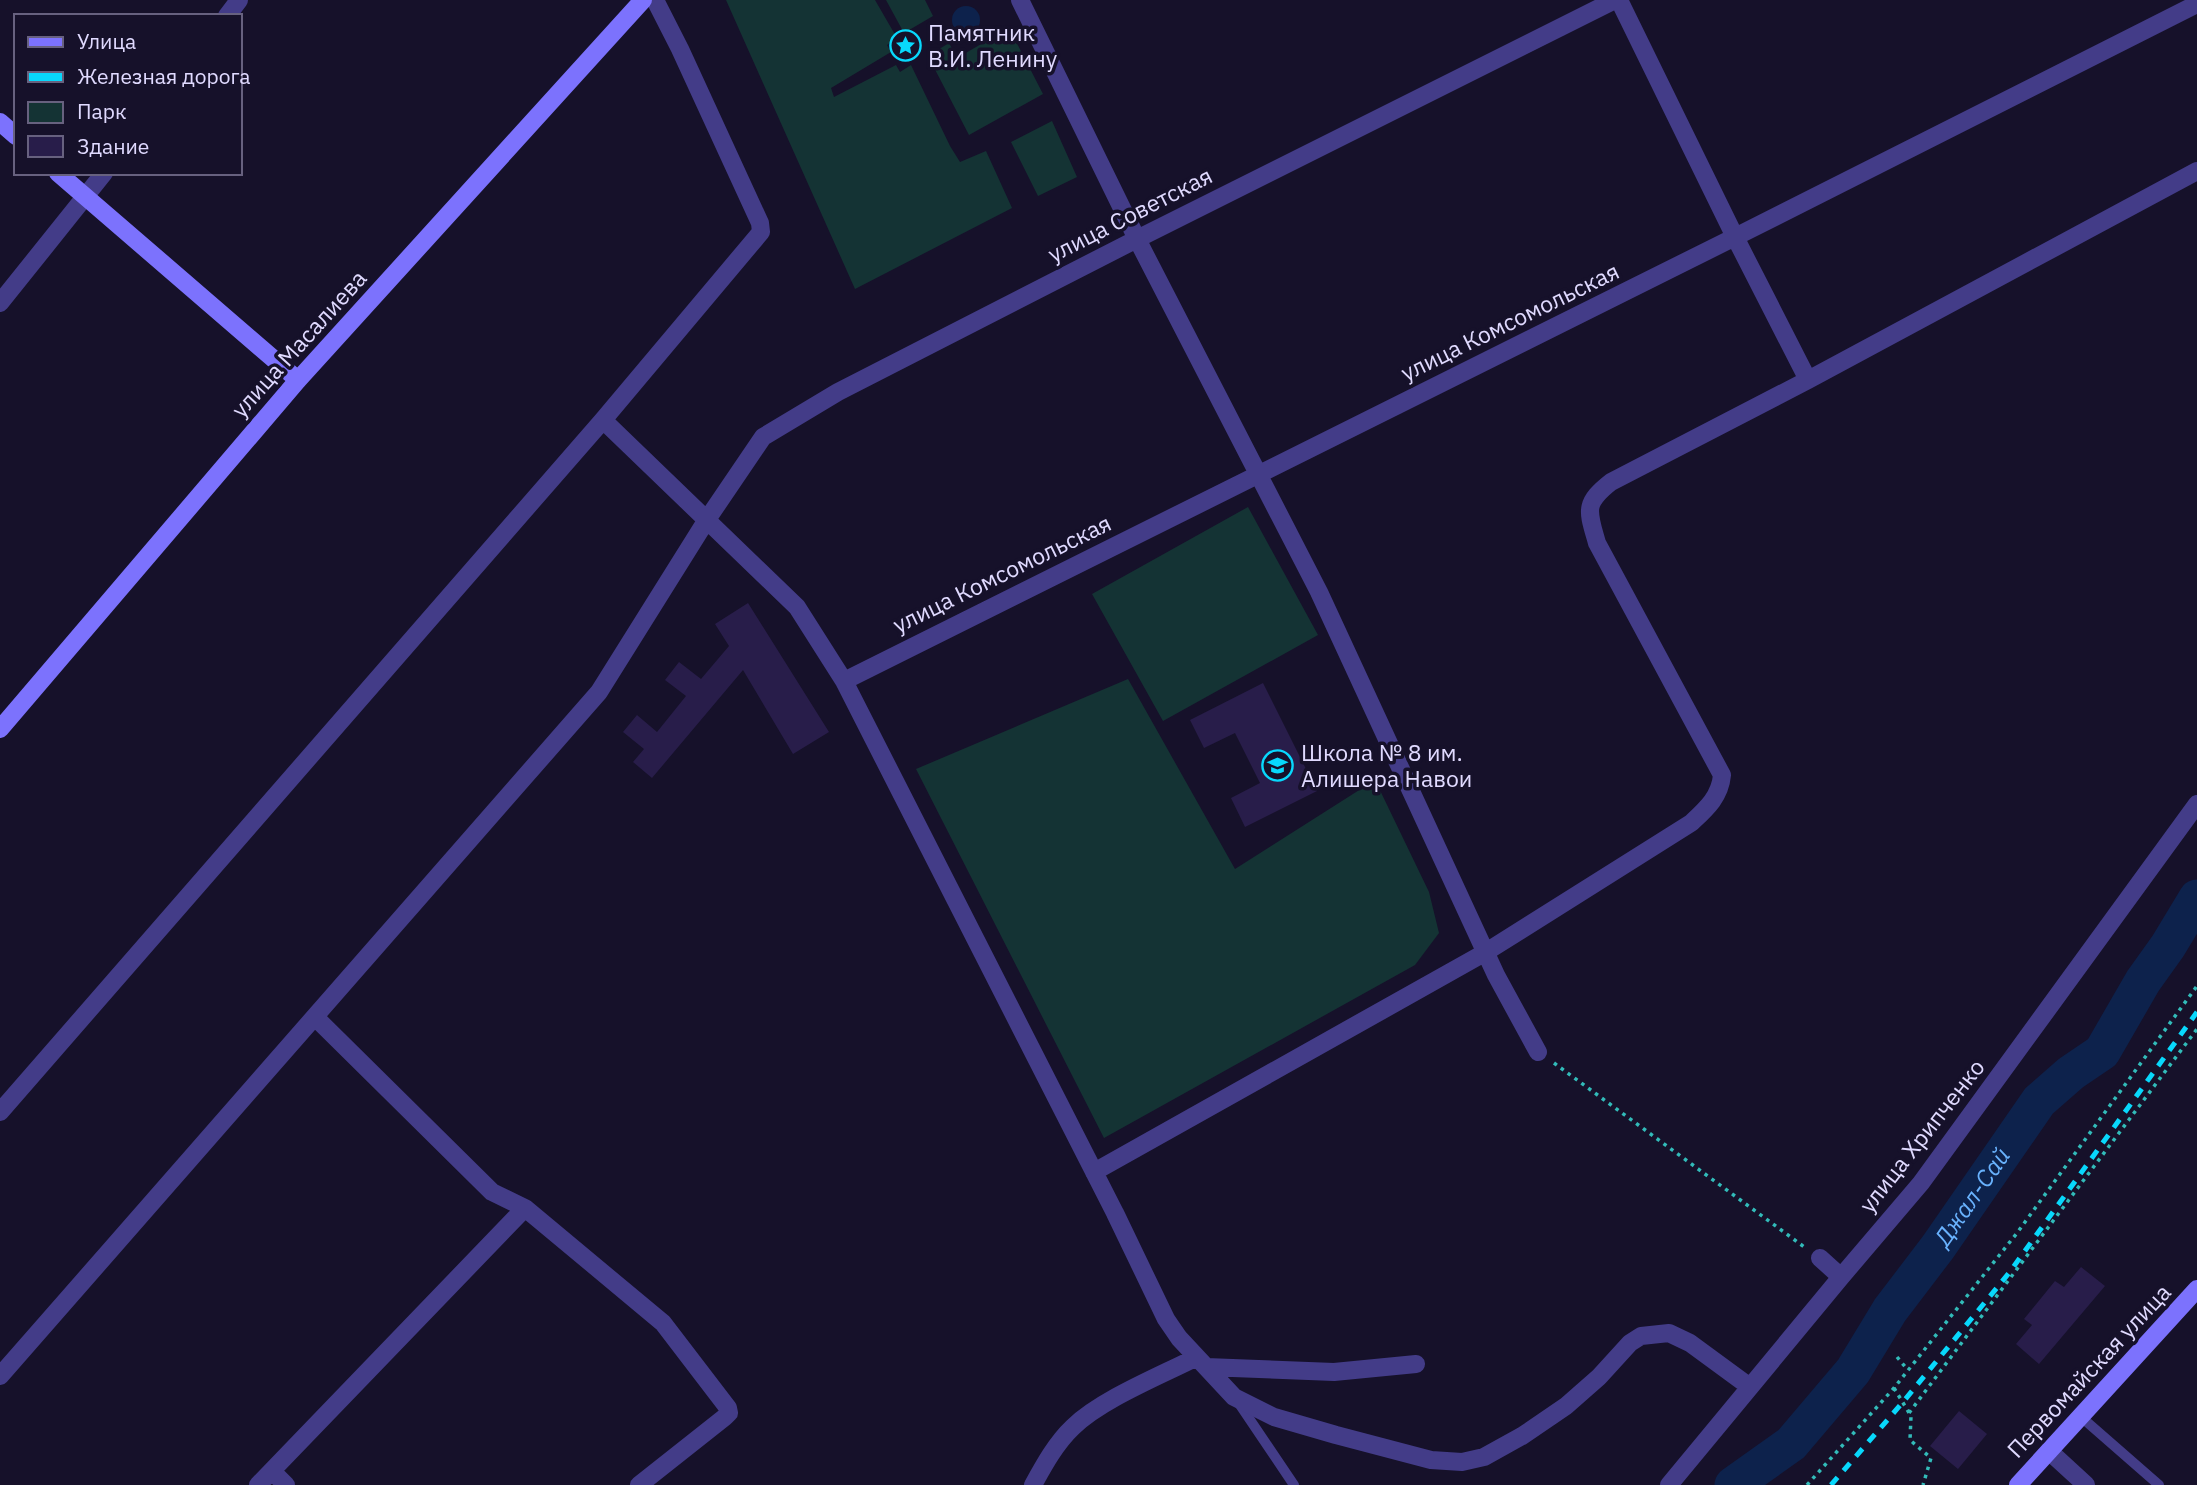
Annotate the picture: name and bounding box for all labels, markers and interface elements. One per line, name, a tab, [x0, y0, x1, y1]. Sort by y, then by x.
legend	[14, 14, 242, 175]
place label: Памятник В.И. Ленину	[928, 17, 1058, 73]
text: Улица	[77, 27, 136, 55]
place icon: Памятник В.И. Ленину	[888, 29, 922, 63]
text: Железная дорога	[77, 62, 250, 90]
text: Парк	[77, 97, 127, 125]
text: Здание	[77, 132, 149, 160]
street label: улица Советская	[1042, 160, 1217, 268]
street label: улица Комсомольская	[1395, 255, 1624, 387]
street label: улица Масалиева	[224, 263, 372, 423]
street label: улица Комсомольская	[887, 507, 1116, 639]
place label: Школа № 8 им. Алишера Навои	[1301, 737, 1472, 793]
school or university icon: Школа № 8 им. Алишера Навои	[1261, 749, 1295, 783]
street label: улица Хрипченко	[1852, 1052, 1991, 1218]
water label: Джал-Сай	[1925, 1141, 2017, 1254]
street label: Первомайская улица	[2000, 1277, 2177, 1464]

